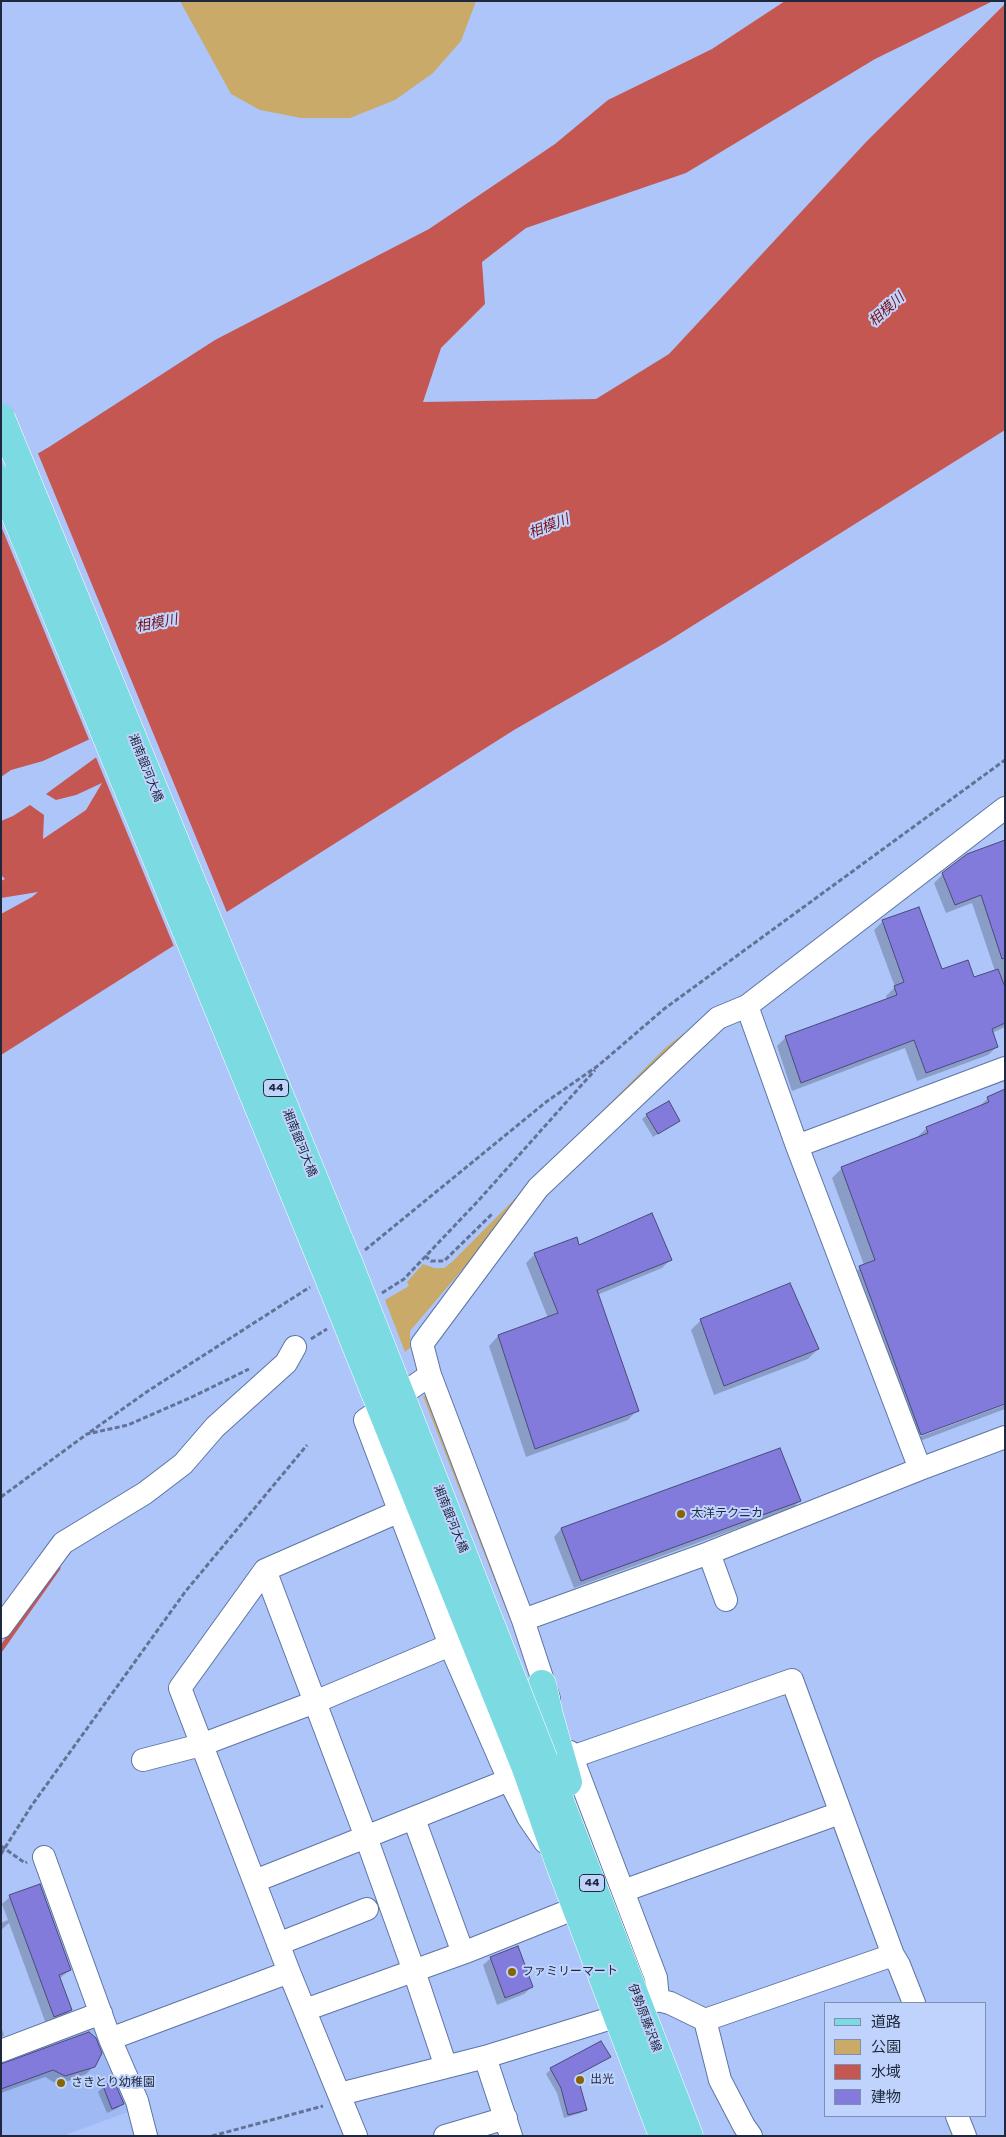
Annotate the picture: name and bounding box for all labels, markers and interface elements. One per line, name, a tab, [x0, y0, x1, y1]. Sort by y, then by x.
water label: 相模川	[866, 290, 908, 330]
water label: 相模川	[526, 512, 572, 542]
water label: 相模川	[135, 612, 179, 636]
street label: 湘南銀河大橋	[125, 732, 165, 804]
road number: 44	[264, 1080, 288, 1096]
street label: 湘南銀河大橋	[279, 1107, 319, 1179]
street label: 湘南銀河大橋	[430, 1483, 470, 1555]
place label: 太洋テクニカ	[691, 1507, 763, 1521]
marker: 太洋テクニカ	[675, 1508, 687, 1520]
road number: 44	[580, 1875, 604, 1892]
place label: ファミリーマート	[522, 1965, 618, 1979]
marker: ファミリーマート	[506, 1966, 518, 1978]
street label: 伊勢原藤沢線	[624, 1982, 664, 2054]
legend	[824, 2002, 986, 2117]
text: 道路	[871, 2011, 901, 2032]
text: 公園	[871, 2036, 901, 2057]
text: 水域	[871, 2061, 901, 2082]
place label: 出光	[590, 2073, 614, 2087]
marker: 出光	[574, 2074, 586, 2086]
place label: さきとり幼稚園	[71, 2076, 155, 2090]
marker: さきとり幼稚園	[55, 2077, 67, 2089]
text: 建物	[871, 2086, 901, 2107]

